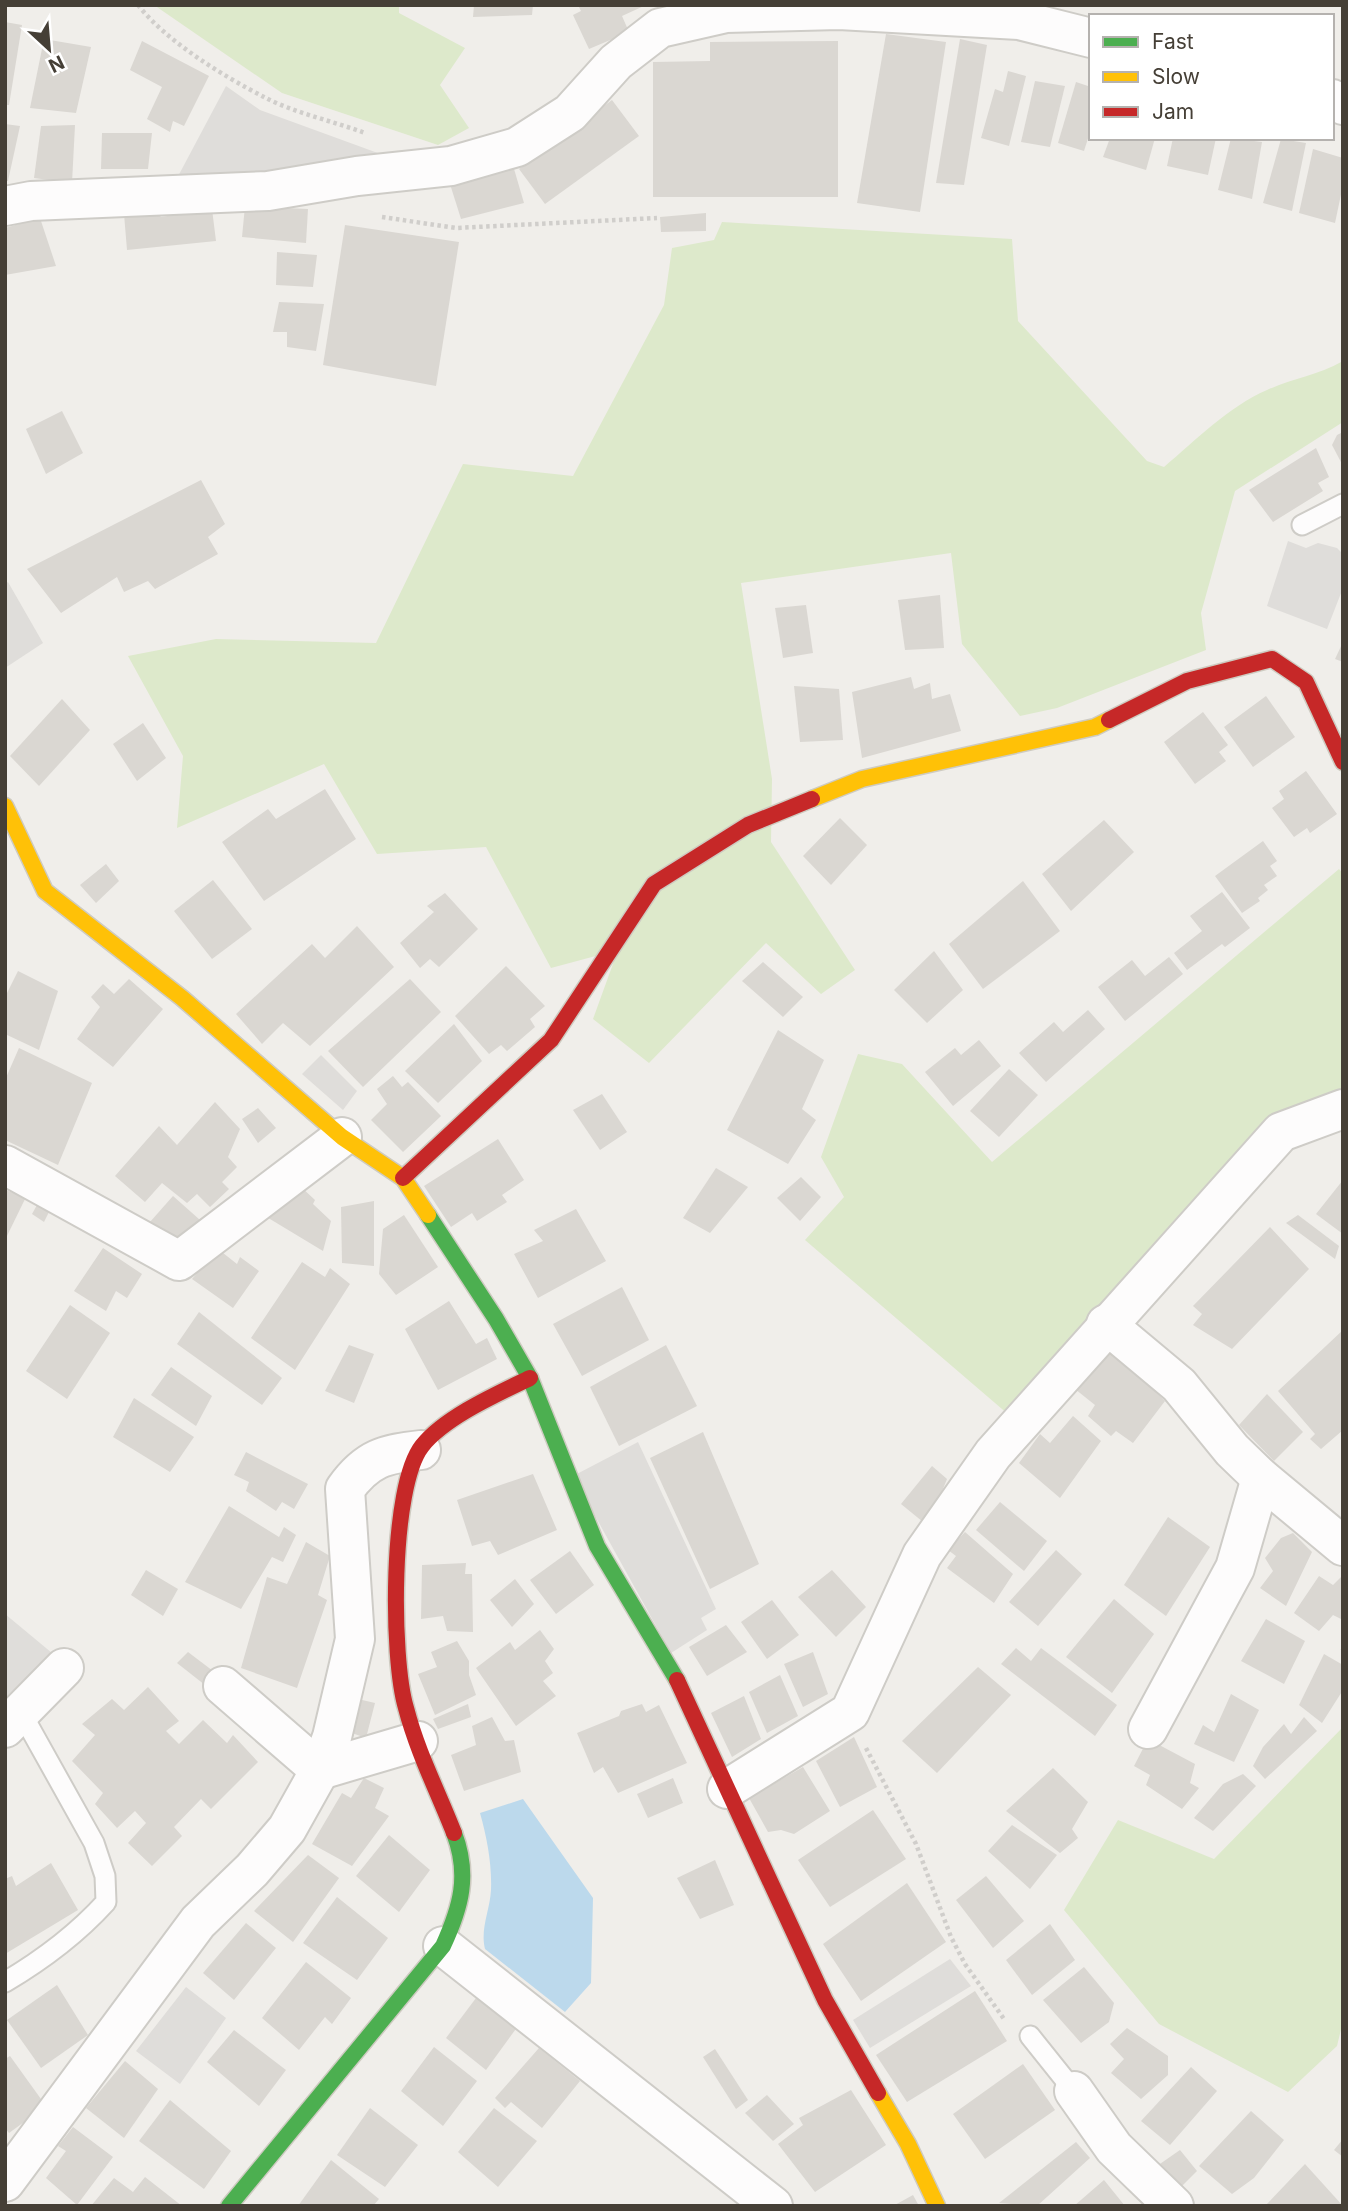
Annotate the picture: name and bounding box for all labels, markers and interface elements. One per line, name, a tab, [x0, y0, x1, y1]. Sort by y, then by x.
north arrow	[14, 14, 84, 84]
legend	[1089, 14, 1334, 140]
text: Fast	[1152, 29, 1194, 54]
text: N	[45, 50, 68, 77]
text: Slow	[1152, 64, 1200, 89]
text: Jam	[1152, 99, 1194, 124]

